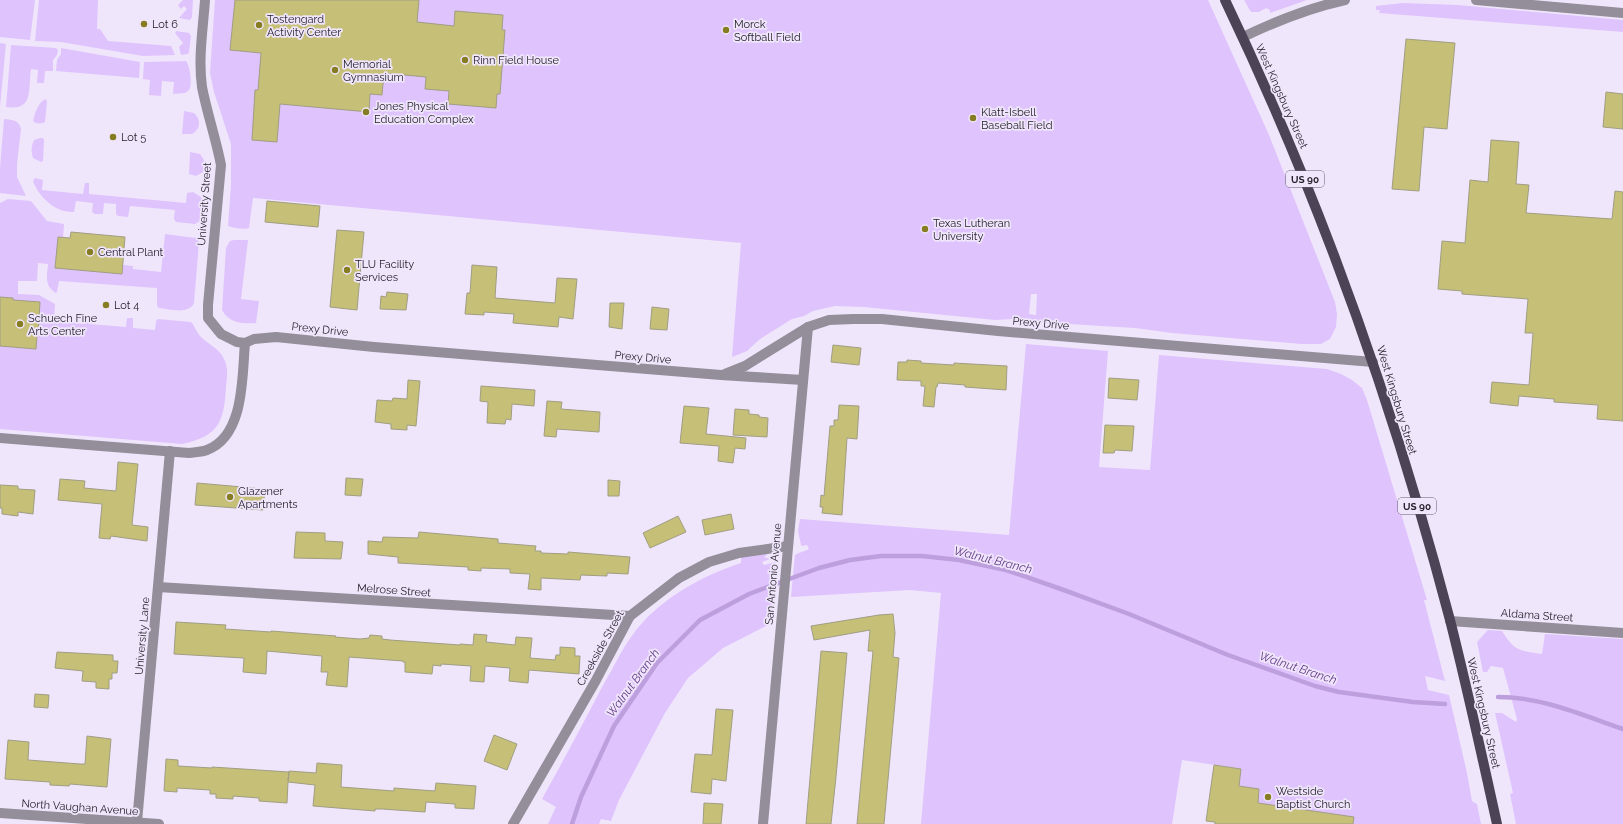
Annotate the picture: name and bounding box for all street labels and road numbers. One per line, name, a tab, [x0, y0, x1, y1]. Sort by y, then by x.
street label: West Kingsbury Street	[1253, 42, 1311, 151]
street label: University Street	[195, 162, 214, 246]
road number: US 90	[1286, 171, 1324, 187]
street label: Prexy Drive	[1012, 315, 1070, 333]
street label: Prexy Drive	[291, 320, 350, 339]
street label: West Kingsbury Street	[1374, 344, 1419, 456]
street label: Prexy Drive	[614, 349, 672, 367]
road number: US 90	[1398, 498, 1436, 514]
street label: San Antonio Avenue	[763, 522, 784, 625]
street label: Melrose Street	[356, 581, 432, 600]
street label: University Lane	[133, 596, 152, 676]
street label: Aldama Street	[1500, 606, 1574, 625]
street label: Creekside Street	[574, 608, 627, 688]
street label: West Kingsbury Street	[1464, 657, 1503, 770]
street label: North Vaughan Avenue	[21, 797, 140, 818]

